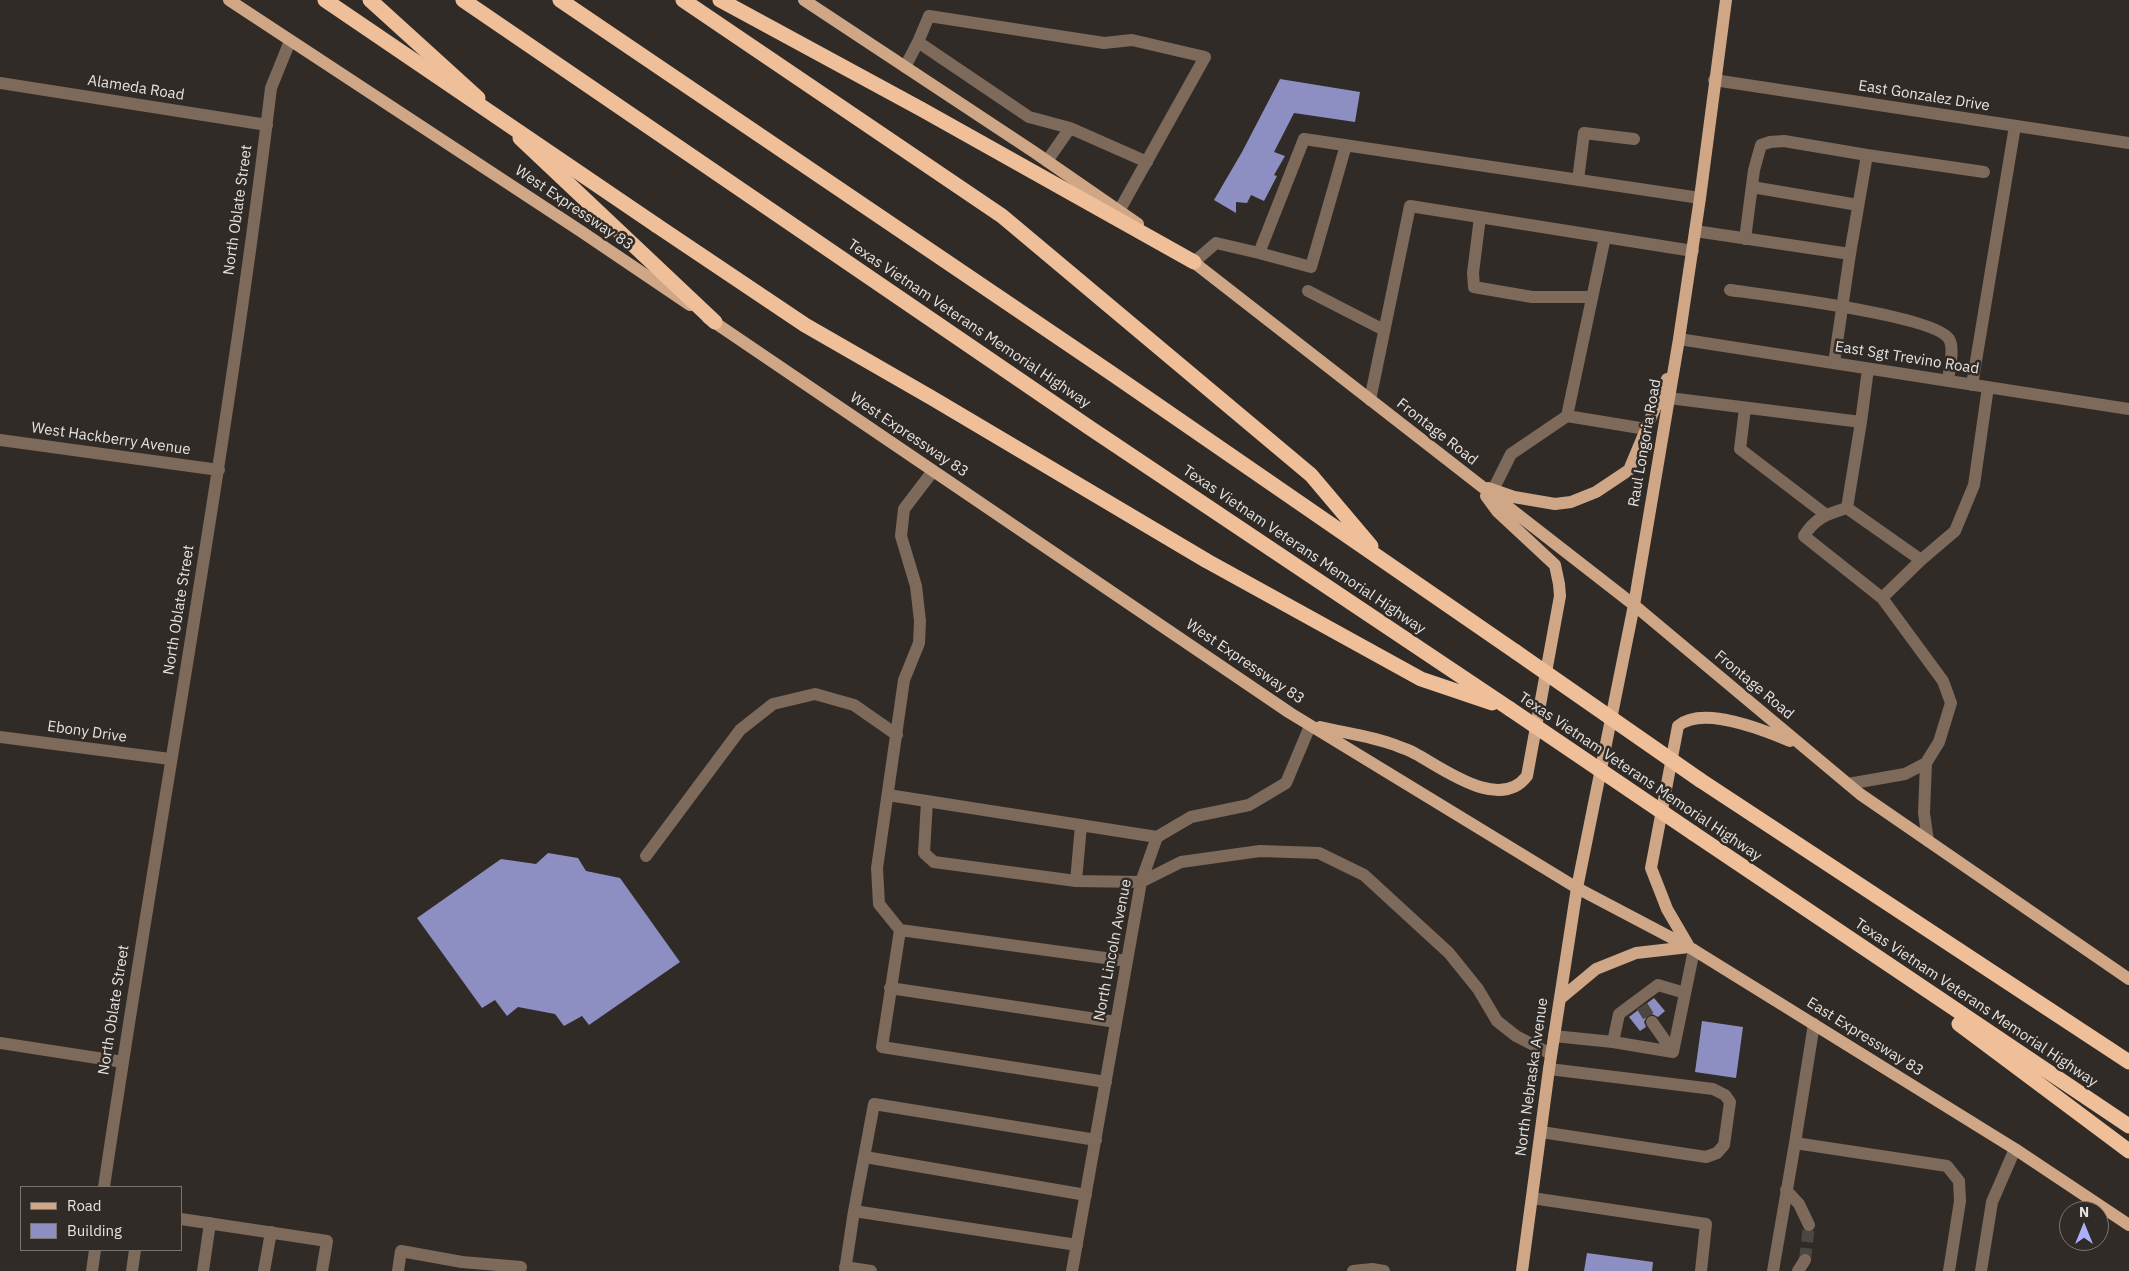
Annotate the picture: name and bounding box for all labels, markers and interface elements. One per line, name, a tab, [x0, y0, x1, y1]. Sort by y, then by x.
street label: Alameda Road	[86, 71, 186, 105]
street label: East Gonzalez Drive	[1857, 77, 1991, 115]
street label: North Oblate Street	[220, 144, 256, 276]
street label: West Expressway 83	[511, 162, 637, 254]
street label: Texas Vietnam Veterans Memorial Highway	[844, 236, 1094, 412]
street label: East Sgt Trevino Road	[1834, 338, 1980, 378]
street label: Raul Longoria Road	[1625, 378, 1665, 508]
street label: West Expressway 83	[846, 389, 972, 481]
street label: Frontage Road	[1393, 395, 1481, 469]
street label: West Hackberry Avenue	[30, 419, 192, 459]
street label: Texas Vietnam Veterans Memorial Highway	[1179, 462, 1429, 638]
street label: North Oblate Street	[160, 544, 198, 676]
street label: West Expressway 83	[1182, 616, 1308, 708]
street label: Frontage Road	[1711, 647, 1797, 723]
street label: Texas Vietnam Veterans Memorial Highway	[1515, 689, 1765, 865]
street label: Ebony Drive	[46, 718, 128, 746]
street label: North Lincoln Avenue	[1090, 878, 1136, 1022]
street label: Texas Vietnam Veterans Memorial Highway	[1851, 915, 2101, 1091]
street label: North Oblate Street	[95, 944, 133, 1076]
street label: East Expressway 83	[1803, 994, 1927, 1080]
street label: North Nebraska Avenue	[1512, 997, 1552, 1157]
legend	[20, 1186, 182, 1251]
text: Road	[67, 1196, 102, 1215]
north arrow	[2059, 1201, 2109, 1251]
text: N	[2079, 1203, 2089, 1221]
text: Building	[67, 1221, 122, 1240]

